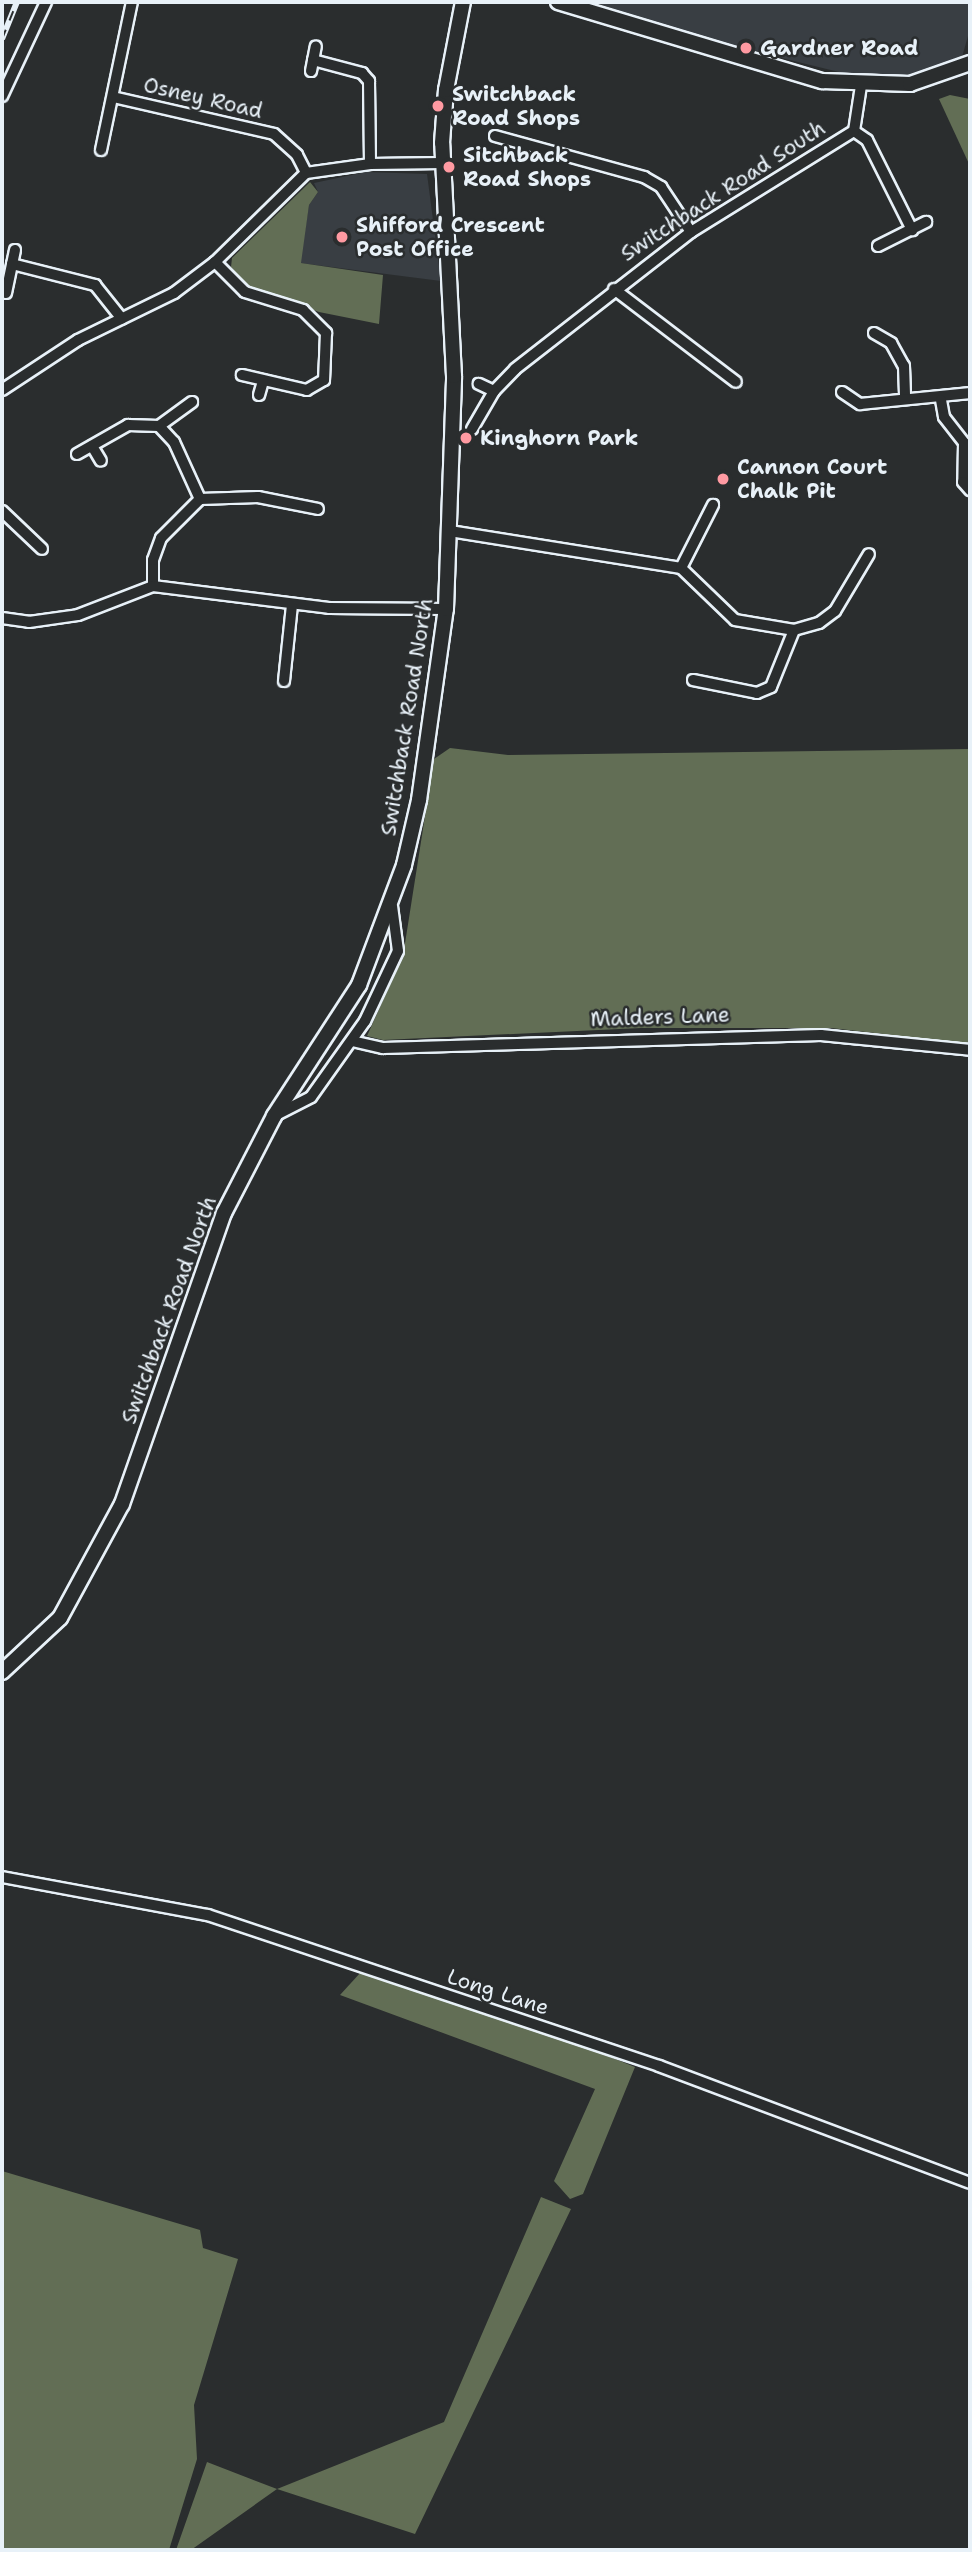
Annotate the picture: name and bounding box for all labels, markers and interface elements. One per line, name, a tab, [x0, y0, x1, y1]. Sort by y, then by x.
place label: Gardner Road	[760, 35, 918, 61]
marker: Gardner Road	[738, 40, 754, 56]
street label: Osney Road	[141, 72, 265, 124]
place label: Switchback Road Shops	[452, 81, 580, 131]
marker: Switchback Road Shops	[430, 98, 446, 114]
street label: Switchback Road South	[616, 115, 830, 267]
place label: Sitchback Road Shops	[463, 142, 591, 192]
marker: Sitchback Road Shops	[441, 159, 457, 175]
place label: Shifford Crescent Post Office	[356, 212, 545, 262]
marker: Shifford Crescent Post Office	[334, 229, 350, 245]
place label: Kinghorn Park	[480, 425, 638, 451]
marker: Kinghorn Park	[458, 430, 474, 446]
place label: Cannon Court Chalk Pit	[737, 454, 887, 504]
marker: Cannon Court Chalk Pit	[715, 471, 731, 487]
street label: Switchback Road North	[376, 596, 438, 838]
street label: Malders Lane	[590, 1002, 730, 1032]
street label: Switchback Road North	[116, 1193, 222, 1427]
street label: Long Lane	[444, 1964, 552, 2020]

